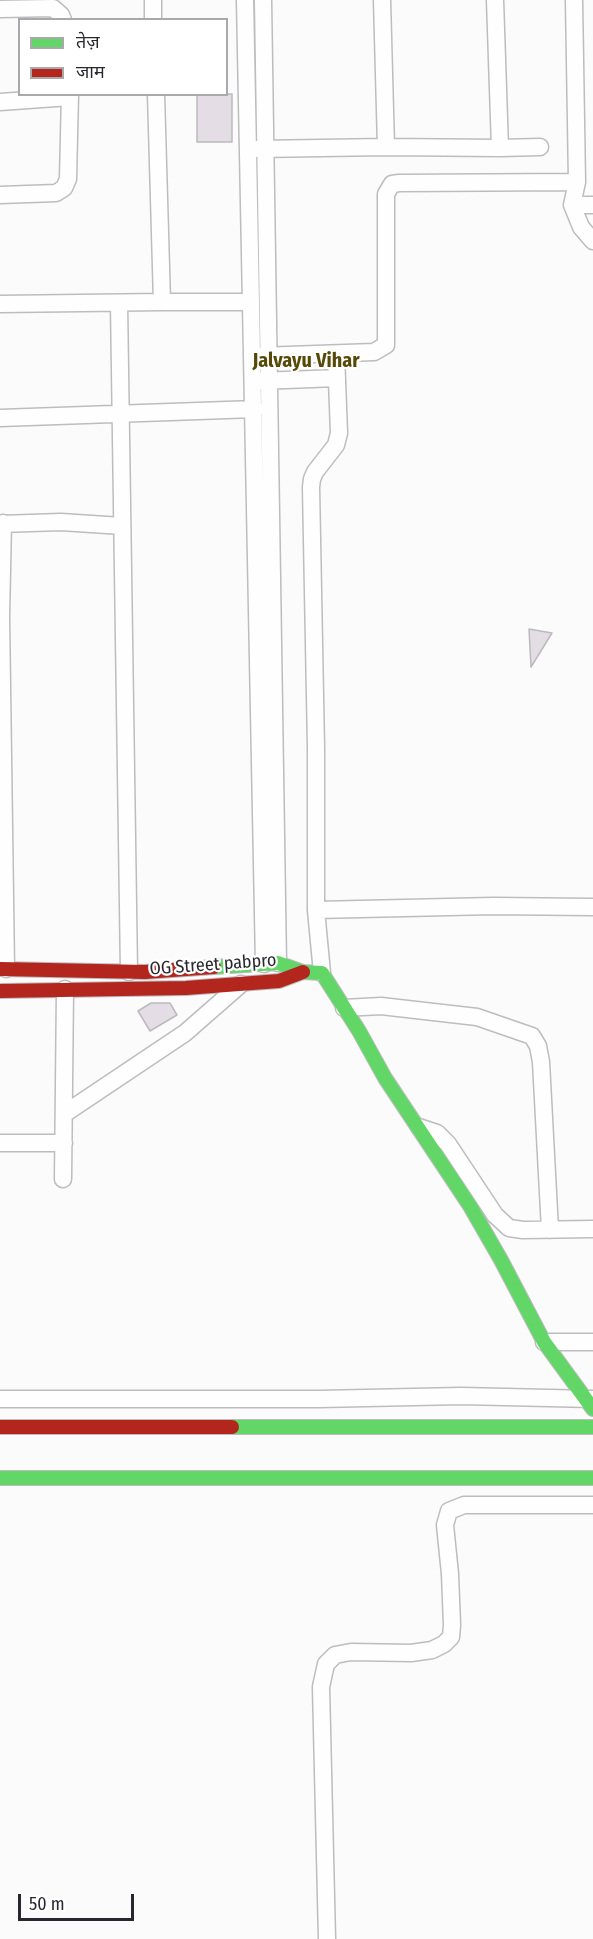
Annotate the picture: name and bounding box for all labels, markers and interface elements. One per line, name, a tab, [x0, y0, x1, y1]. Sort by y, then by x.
legend	[18, 18, 228, 96]
text: तेज़	[76, 31, 100, 53]
text: जाम	[76, 61, 105, 83]
district label: Jalvayu Vihar	[253, 349, 359, 373]
street label: OG Street pabpro	[149, 950, 277, 980]
scale bar	[21, 1882, 136, 1920]
text: 50 m	[29, 1893, 65, 1915]

